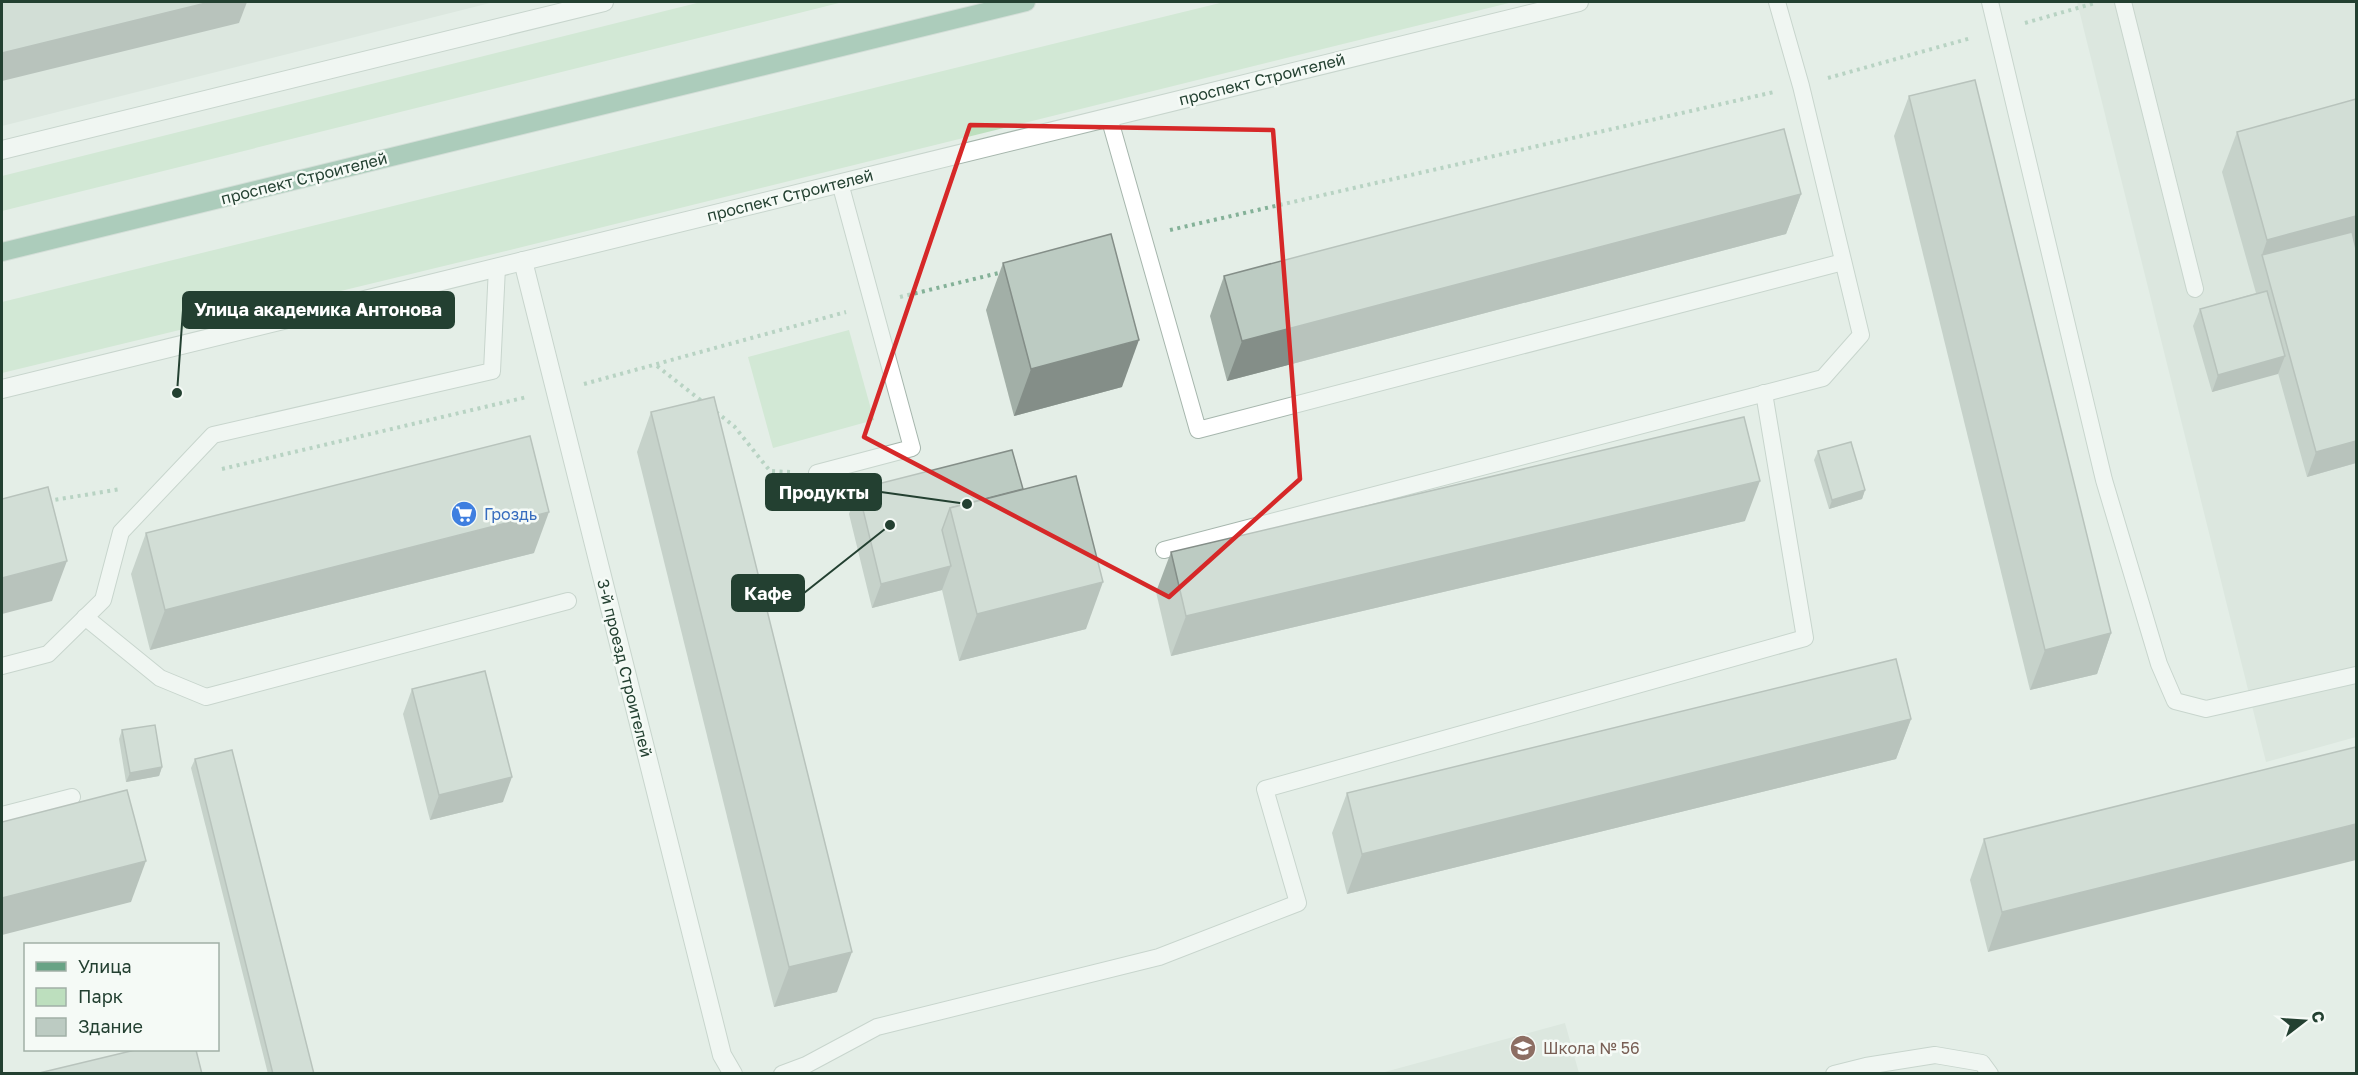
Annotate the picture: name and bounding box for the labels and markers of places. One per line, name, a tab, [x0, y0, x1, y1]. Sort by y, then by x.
callout: Улица академика Антонова	[183, 292, 454, 328]
callout: Продукты	[766, 474, 881, 510]
supermarket icon: Гроздь	[449, 499, 479, 529]
place label: Гроздь	[484, 504, 537, 524]
callout: Кафе	[732, 575, 804, 611]
school or university icon: Школа № 56	[1508, 1033, 1538, 1063]
place label: Школа № 56	[1543, 1038, 1640, 1058]

